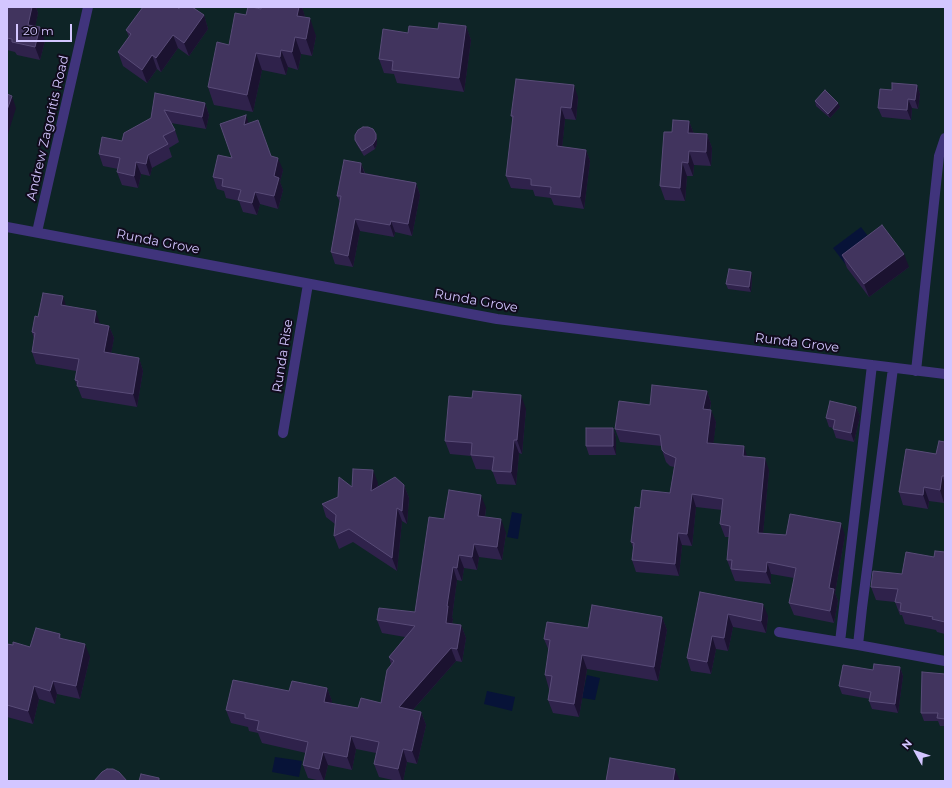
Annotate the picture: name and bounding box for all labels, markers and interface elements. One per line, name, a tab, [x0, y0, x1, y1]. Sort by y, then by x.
scale bar	[18, 16, 74, 42]
text: 20 m	[23, 23, 54, 38]
street label: Andrew Zagoritis Road	[24, 54, 72, 202]
street label: Runda Grove	[115, 226, 201, 258]
street label: Runda Grove	[433, 286, 519, 316]
street label: Runda Rise	[270, 318, 296, 394]
street label: Runda Grove	[754, 330, 840, 356]
north arrow	[896, 732, 936, 772]
text: N	[899, 736, 915, 752]

